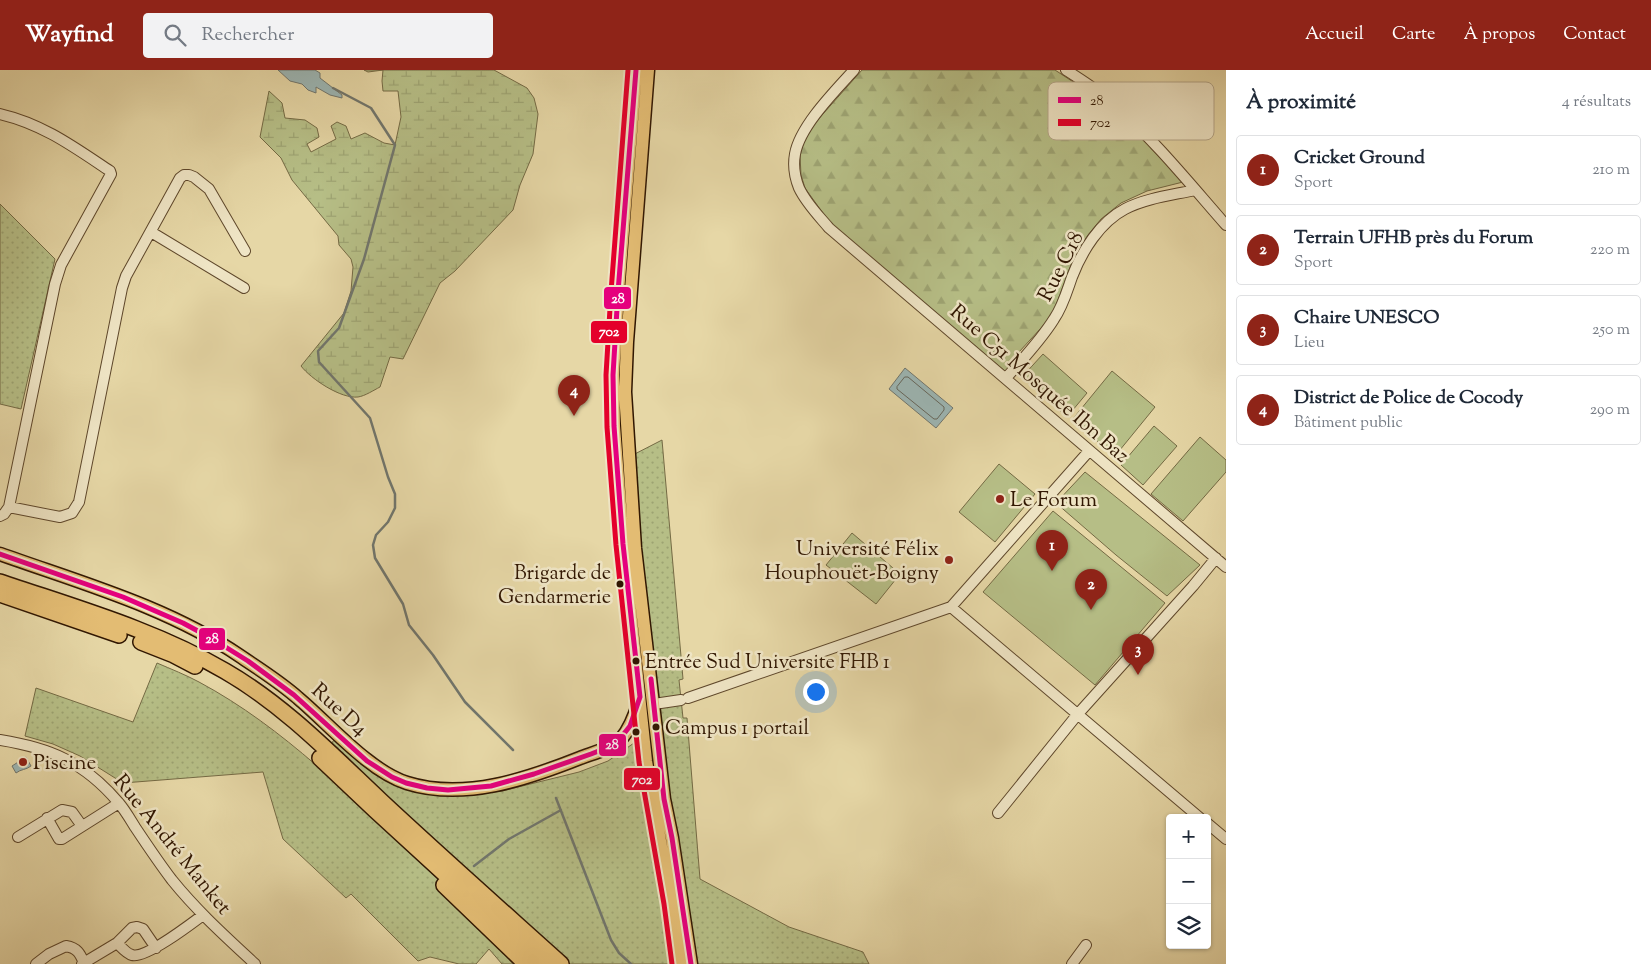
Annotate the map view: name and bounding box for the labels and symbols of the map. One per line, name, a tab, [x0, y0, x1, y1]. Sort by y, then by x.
legend	[1048, 82, 1214, 140]
text: 28	[1090, 92, 1104, 112]
text: 702	[1090, 114, 1111, 134]
street label: Rue C18	[1031, 227, 1092, 307]
line badge: 28	[603, 286, 632, 310]
text: 28	[611, 290, 625, 310]
street label: Rue C51 Mosquée Ibn Baz	[942, 298, 1135, 471]
line badge: 702	[590, 320, 628, 344]
text: 702	[599, 323, 620, 343]
pin: 4	[558, 375, 590, 416]
place label: Le Forum	[1010, 486, 1097, 516]
marker: Le Forum	[994, 493, 1006, 505]
pin: 1	[1036, 530, 1068, 571]
place label: Université Félix Houphouët-Boigny	[764, 535, 940, 589]
marker: Université Félix Houphouët-Boigny	[943, 554, 955, 566]
place label: Brigarde de Gendarmerie	[498, 560, 611, 613]
pin: 2	[1075, 569, 1107, 610]
marker: Brigarde de Gendarmerie	[615, 579, 625, 589]
line badge: 28	[198, 627, 226, 651]
text: 28	[205, 630, 219, 650]
pin: 3	[1122, 634, 1154, 675]
place label: Entrée Sud Universite FHB 1	[645, 649, 890, 678]
marker: Entrée Sud Universite FHB 1	[631, 656, 641, 666]
street label: Rue D4	[304, 677, 374, 744]
your location	[803, 679, 829, 705]
place label: Campus 1 portail	[665, 715, 809, 744]
marker: Campus 1 portail	[651, 722, 661, 732]
unlabelled marker	[631, 727, 641, 737]
line badge: 28	[598, 733, 627, 757]
text: 28	[605, 736, 619, 756]
place label: Piscine	[33, 749, 96, 779]
marker: Piscine	[17, 756, 29, 768]
line badge: 702	[623, 767, 661, 791]
street label: Rue André Manket	[105, 769, 238, 922]
text: 702	[632, 771, 653, 791]

